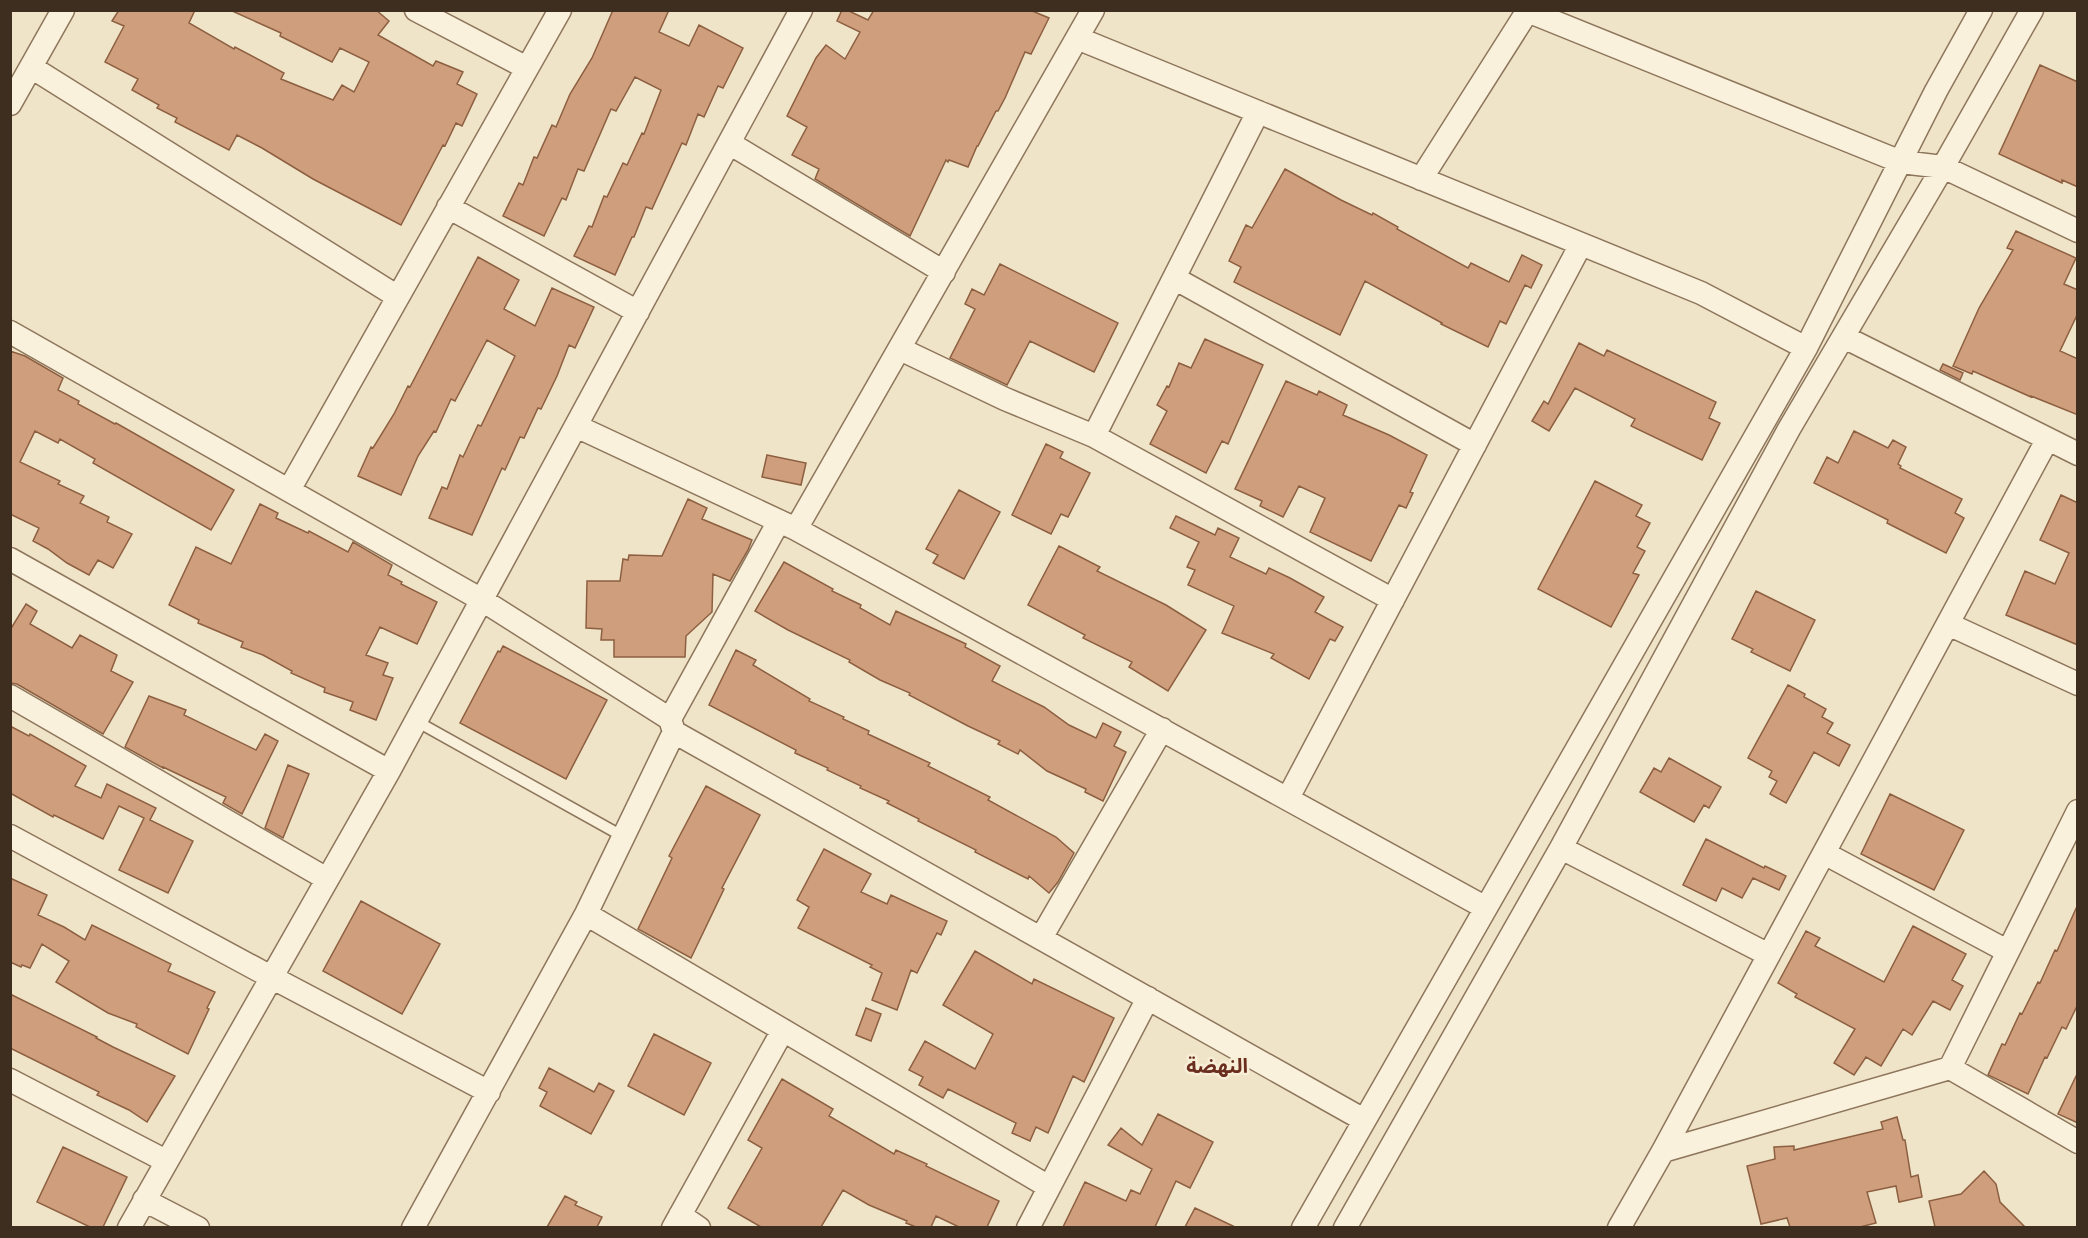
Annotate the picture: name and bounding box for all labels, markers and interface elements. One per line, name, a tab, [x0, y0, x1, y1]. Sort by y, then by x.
district label: النهضة	[1186, 1052, 1248, 1079]

